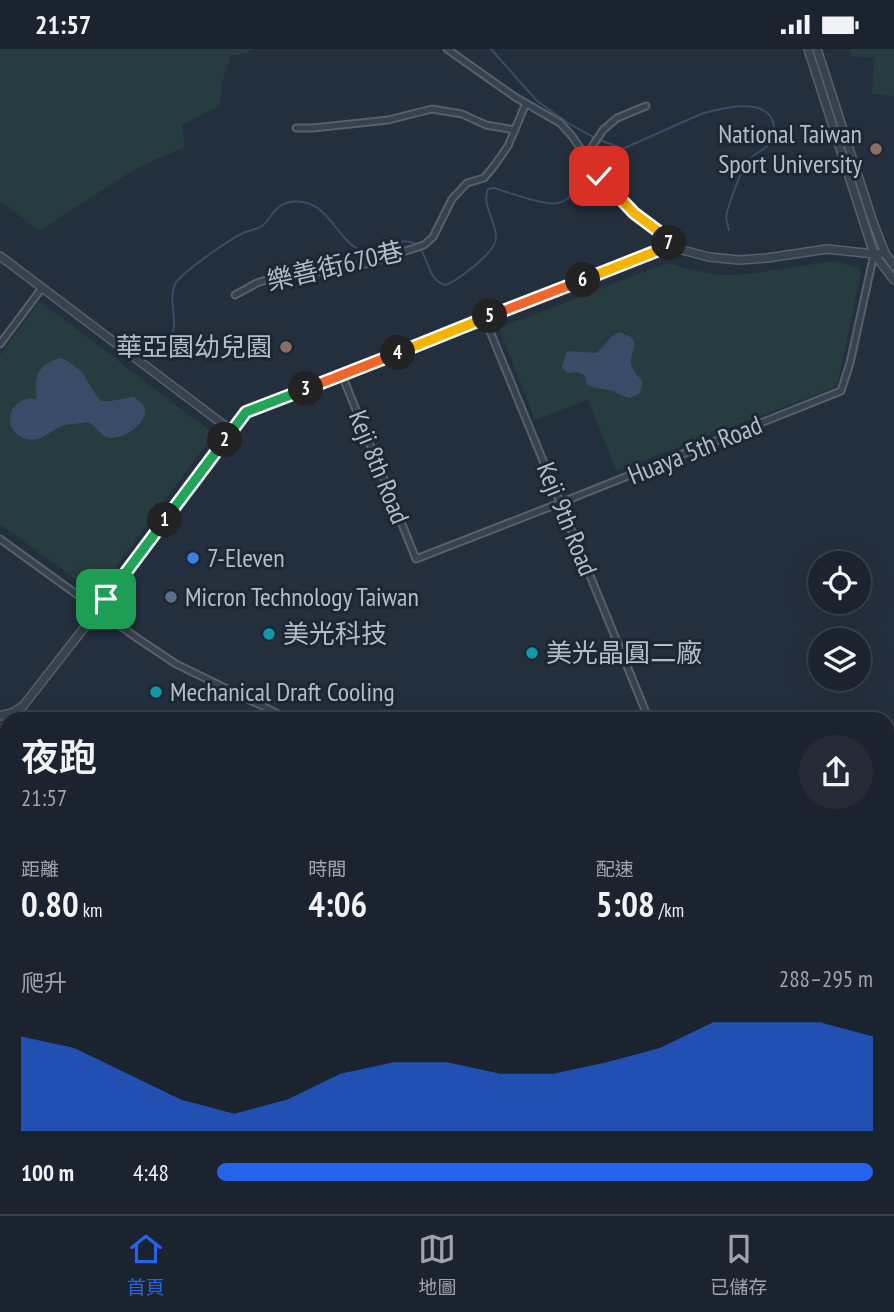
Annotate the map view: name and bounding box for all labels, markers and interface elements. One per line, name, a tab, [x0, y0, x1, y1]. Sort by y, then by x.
text: 21:57	[35, 8, 91, 41]
place label: National Taiwan Sport University	[718, 117, 862, 180]
marker: National Taiwan Sport University	[868, 141, 884, 157]
pin	[569, 146, 629, 206]
icon: check	[580, 157, 618, 195]
pin: 7	[652, 225, 686, 261]
text: 7	[664, 230, 673, 254]
street label: 樂善街670巷	[263, 234, 406, 297]
pin: 6	[566, 263, 600, 297]
text: 6	[578, 267, 587, 291]
pin: 5	[472, 299, 508, 333]
text: 5	[485, 303, 494, 327]
place label: 華亞園幼兒園	[116, 330, 272, 363]
pin: 4	[380, 335, 416, 371]
marker: 華亞園幼兒園	[278, 339, 294, 355]
text: 4	[393, 340, 402, 364]
pin: 3	[288, 371, 324, 407]
text: 3	[301, 376, 310, 400]
street label: Keji 8th Road	[342, 405, 417, 528]
street label: Huaya 5th Road	[623, 408, 767, 491]
pin: 2	[208, 423, 243, 457]
text: 2	[220, 427, 229, 451]
street label: Keji 9th Road	[530, 457, 605, 580]
pin: 1	[148, 503, 182, 538]
text: 1	[160, 507, 169, 531]
place label: 7-Eleven	[207, 541, 285, 574]
marker: 7-Eleven	[185, 550, 201, 566]
map controls	[808, 551, 871, 691]
button: locate	[808, 551, 871, 614]
pin	[76, 569, 136, 629]
icon: arrive	[87, 580, 125, 618]
place label: Micron Technology Taiwan	[185, 580, 419, 613]
marker: Micron Technology Taiwan	[163, 589, 179, 605]
place label: 美光科技	[283, 617, 387, 650]
marker: 美光科技	[261, 626, 277, 642]
button: layers	[808, 628, 871, 691]
place label: 美光晶圓二廠	[546, 636, 702, 669]
marker: 美光晶圓二廠	[524, 645, 540, 661]
place label: Mechanical Draft Cooling	[170, 675, 395, 708]
marker: Mechanical Draft Cooling	[148, 684, 164, 700]
text: 夜跑	[21, 732, 97, 781]
button: share	[799, 735, 873, 809]
text: 21:57	[21, 783, 67, 812]
text: 距離	[21, 857, 59, 881]
text: 時間	[308, 857, 346, 881]
text: 配速	[596, 857, 634, 881]
text: 0.80	[21, 881, 79, 927]
text: 4:06	[308, 881, 367, 927]
text: 5:08	[596, 881, 655, 927]
text: km	[79, 898, 102, 922]
text: /km	[655, 898, 684, 922]
text: 288–295 m	[779, 964, 873, 993]
text: 爬升	[21, 968, 67, 997]
text: 100 m	[21, 1158, 74, 1187]
text: 4:48	[133, 1158, 169, 1187]
tab: 首頁	[127, 1230, 165, 1299]
tab: 地圖	[418, 1230, 456, 1299]
tab: 已儲存	[710, 1230, 767, 1299]

